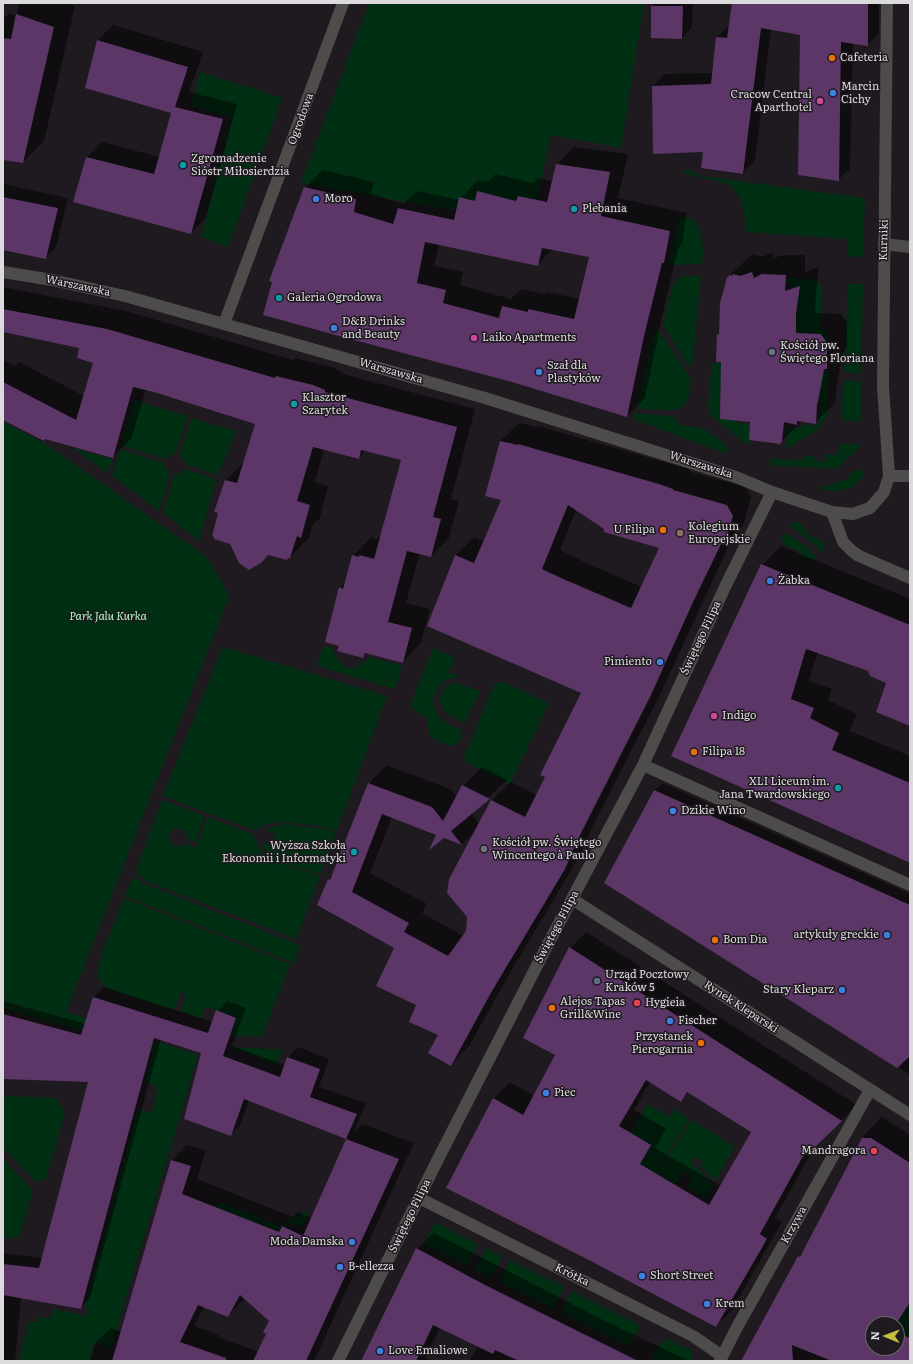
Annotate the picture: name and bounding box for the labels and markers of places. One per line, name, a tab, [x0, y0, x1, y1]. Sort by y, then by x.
place label: Cafeteria	[840, 51, 888, 65]
marker: Cafeteria	[827, 53, 837, 63]
place label: Marcin Cichy	[841, 80, 879, 106]
place label: Cracow Central Aparthotel	[731, 88, 812, 114]
marker: Marcin Cichy	[828, 88, 838, 98]
marker: Cracow Central Aparthotel	[815, 96, 825, 106]
place label: Zgromadzenie Sióstr Miłosierdzia	[191, 152, 289, 178]
marker: Zgromadzenie Sióstr Miłosierdzia	[178, 160, 188, 170]
place label: Moro	[324, 192, 353, 206]
marker: Moro	[311, 194, 321, 204]
place label: Plebania	[582, 202, 627, 216]
marker: Plebania	[569, 204, 579, 214]
place label: Galeria Ogrodowa	[287, 291, 382, 305]
marker: Galeria Ogrodowa	[274, 293, 284, 303]
place label: D&B Drinks and Beauty	[342, 315, 405, 341]
marker: D&B Drinks and Beauty	[329, 323, 339, 333]
place label: Laiko Apartments	[482, 331, 576, 345]
marker: Laiko Apartments	[469, 333, 479, 343]
place label: Kościół pw. Świętego Floriana	[780, 339, 874, 365]
marker: Kościół pw. Świętego Floriana	[767, 347, 777, 357]
place label: Szał dla Plastyków	[547, 359, 601, 385]
marker: Szał dla Plastyków	[534, 367, 544, 377]
place label: Klasztor Szarytek	[302, 391, 348, 417]
marker: Klasztor Szarytek	[289, 399, 299, 409]
place label: Kolegium Europejskie	[688, 520, 750, 546]
place label: U Filipa	[613, 523, 655, 537]
marker: U Filipa	[658, 525, 668, 535]
marker: Kolegium Europejskie	[675, 528, 685, 538]
place label: Żabka	[778, 574, 810, 588]
marker: Żabka	[765, 576, 775, 586]
place label: Pimiento	[604, 655, 652, 669]
marker: Pimiento	[655, 657, 665, 667]
place label: Indigo	[722, 709, 756, 723]
marker: Indigo	[709, 711, 719, 721]
place label: Filipa 18	[702, 745, 745, 759]
marker: Filipa 18	[689, 747, 699, 757]
place label: XLI Liceum im. Jana Twardowskiego	[719, 775, 830, 801]
marker: XLI Liceum im. Jana Twardowskiego	[833, 783, 843, 793]
place label: Dzikie Wino	[681, 804, 746, 818]
marker: Dzikie Wino	[668, 806, 678, 816]
place label: Kościół pw. Świętego Wincentego à Paulo	[492, 836, 601, 862]
place label: Wyższa Szkoła Ekonomii i Informatyki	[222, 839, 346, 865]
marker: Kościół pw. Świętego Wincentego à Paulo	[479, 844, 489, 854]
marker: Wyższa Szkoła Ekonomii i Informatyki	[349, 847, 359, 857]
place label: artykuły greckie	[793, 928, 879, 942]
marker: artykuły greckie	[882, 930, 892, 940]
place label: Bom Dia	[723, 933, 767, 947]
marker: Bom Dia	[710, 935, 720, 945]
place label: Urząd Pocztowy Kraków 5	[605, 968, 689, 994]
marker: Urząd Pocztowy Kraków 5	[592, 976, 602, 986]
place label: Stary Kleparz	[763, 983, 834, 997]
marker: Stary Kleparz	[837, 985, 847, 995]
place label: Alejos Tapas Grill&Wine	[560, 995, 625, 1021]
place label: Hygieia	[645, 996, 685, 1010]
marker: Hygieia	[632, 998, 642, 1008]
marker: Alejos Tapas Grill&Wine	[547, 1003, 557, 1013]
place label: Fischer	[678, 1014, 717, 1028]
marker: Fischer	[665, 1016, 675, 1026]
place label: Przystanek Pierogarnia	[632, 1030, 693, 1056]
marker: Przystanek Pierogarnia	[696, 1038, 706, 1048]
place label: Piec	[554, 1086, 575, 1100]
marker: Piec	[541, 1088, 551, 1098]
place label: Mandragora	[801, 1144, 866, 1158]
marker: Mandragora	[869, 1146, 879, 1156]
place label: Moda Damska	[269, 1235, 344, 1249]
marker: Moda Damska	[347, 1237, 357, 1247]
place label: B-ellezza	[348, 1260, 394, 1274]
marker: B-ellezza	[335, 1262, 345, 1272]
place label: Short Street	[650, 1269, 713, 1283]
marker: Short Street	[637, 1271, 647, 1281]
place label: Krem	[715, 1297, 745, 1311]
marker: Krem	[702, 1299, 712, 1309]
place label: Love Emaliowe	[388, 1344, 468, 1358]
marker: Love Emaliowe	[375, 1346, 385, 1356]

